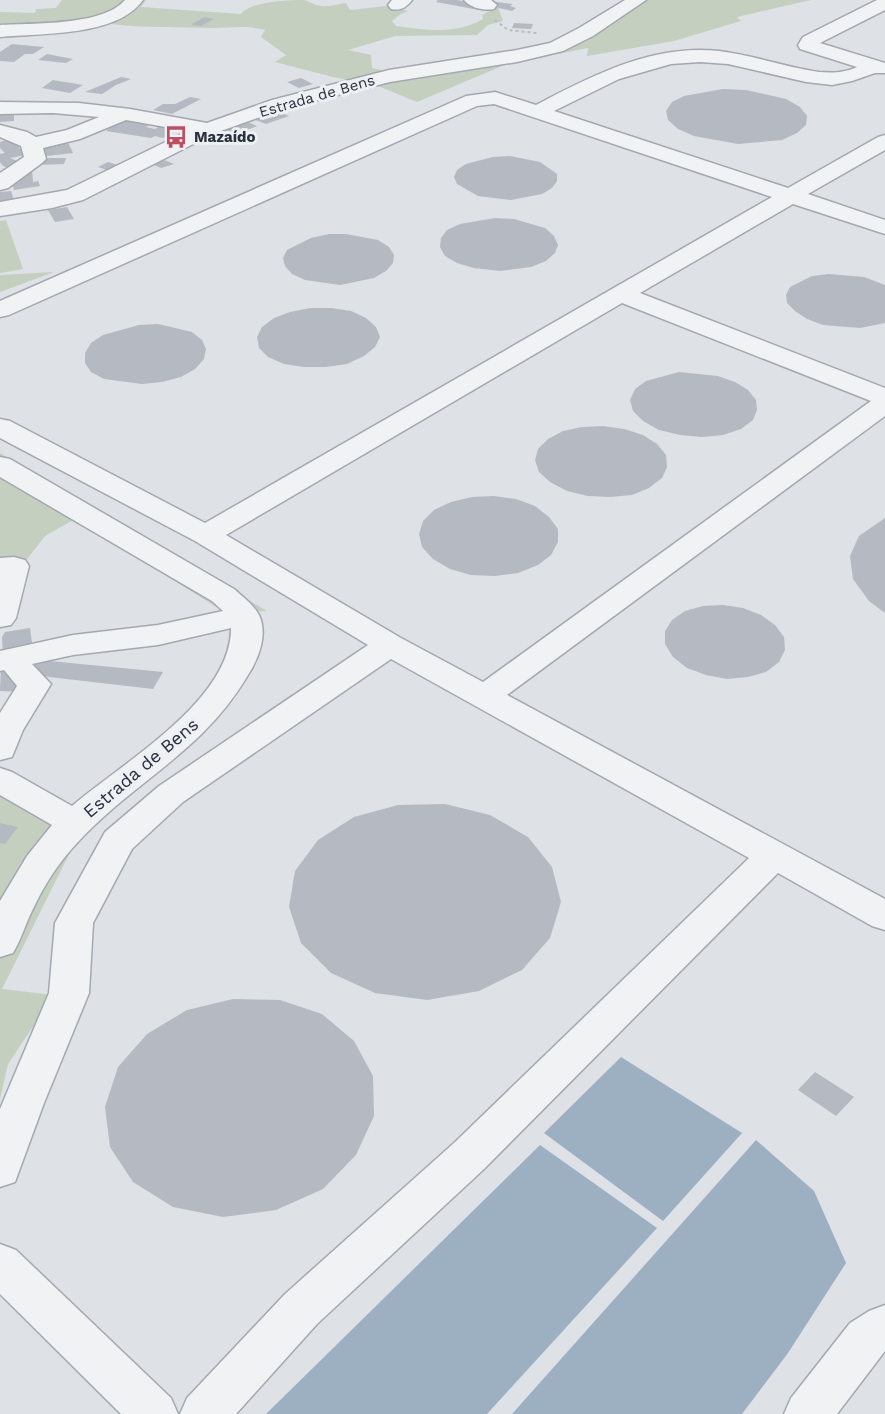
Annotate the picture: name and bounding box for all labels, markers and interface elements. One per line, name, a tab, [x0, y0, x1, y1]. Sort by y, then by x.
street label: Estrada de Bens	[257, 71, 377, 121]
bus stop icon: Mazaído	[163, 124, 189, 150]
place label: Mazaído	[194, 128, 255, 146]
street label: Estrada de Bens	[79, 713, 202, 822]

